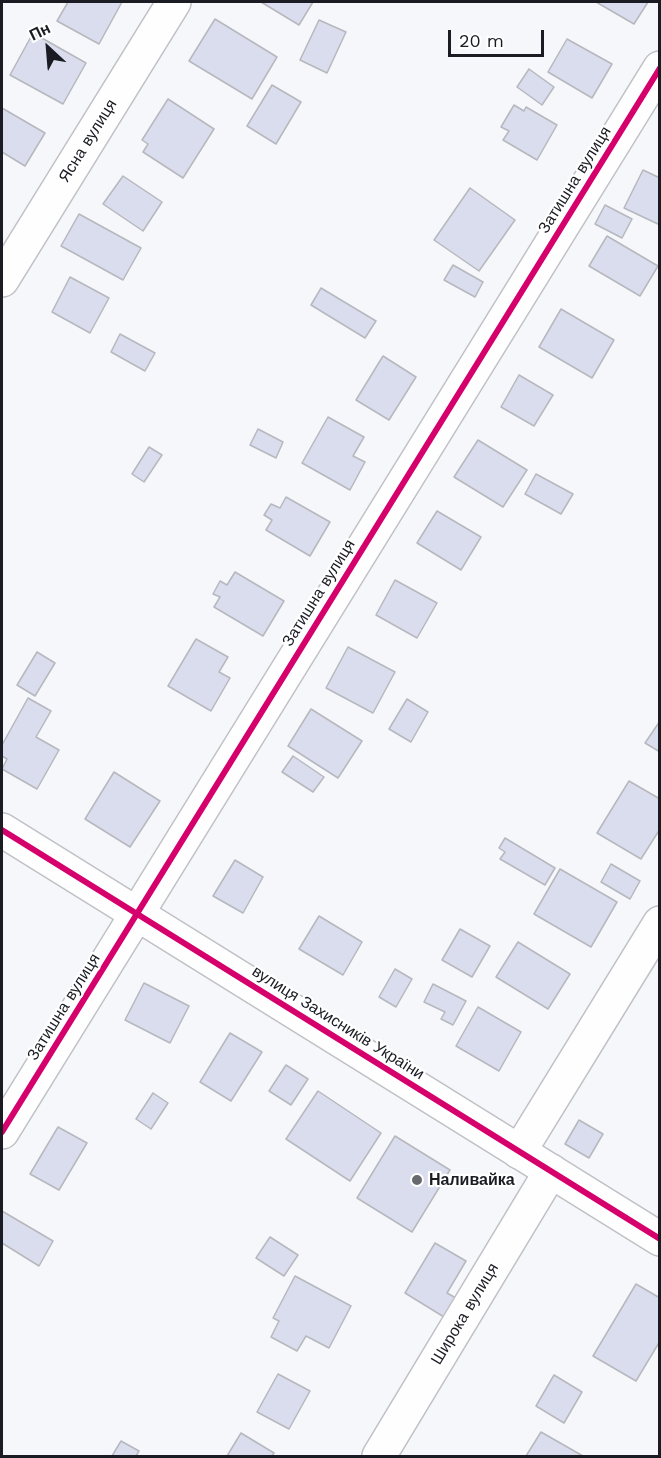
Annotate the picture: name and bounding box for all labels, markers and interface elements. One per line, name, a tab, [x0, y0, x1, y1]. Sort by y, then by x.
north arrow	[18, 18, 78, 78]
text: Пн	[26, 18, 54, 45]
scale bar	[451, 18, 547, 56]
text: 20 m	[459, 30, 504, 51]
street label: Ясна вулиця	[55, 96, 121, 186]
street label: Затишна вулиця	[534, 123, 616, 237]
street label: Затишна вулиця	[278, 536, 360, 650]
street label: Затишна вулиця	[23, 950, 105, 1064]
street label: вулиця Захисників України	[248, 962, 428, 1084]
place label: Наливайка	[429, 1170, 515, 1190]
marker: Наливайка	[410, 1173, 424, 1187]
street label: Широка вулиця	[427, 1260, 503, 1368]

